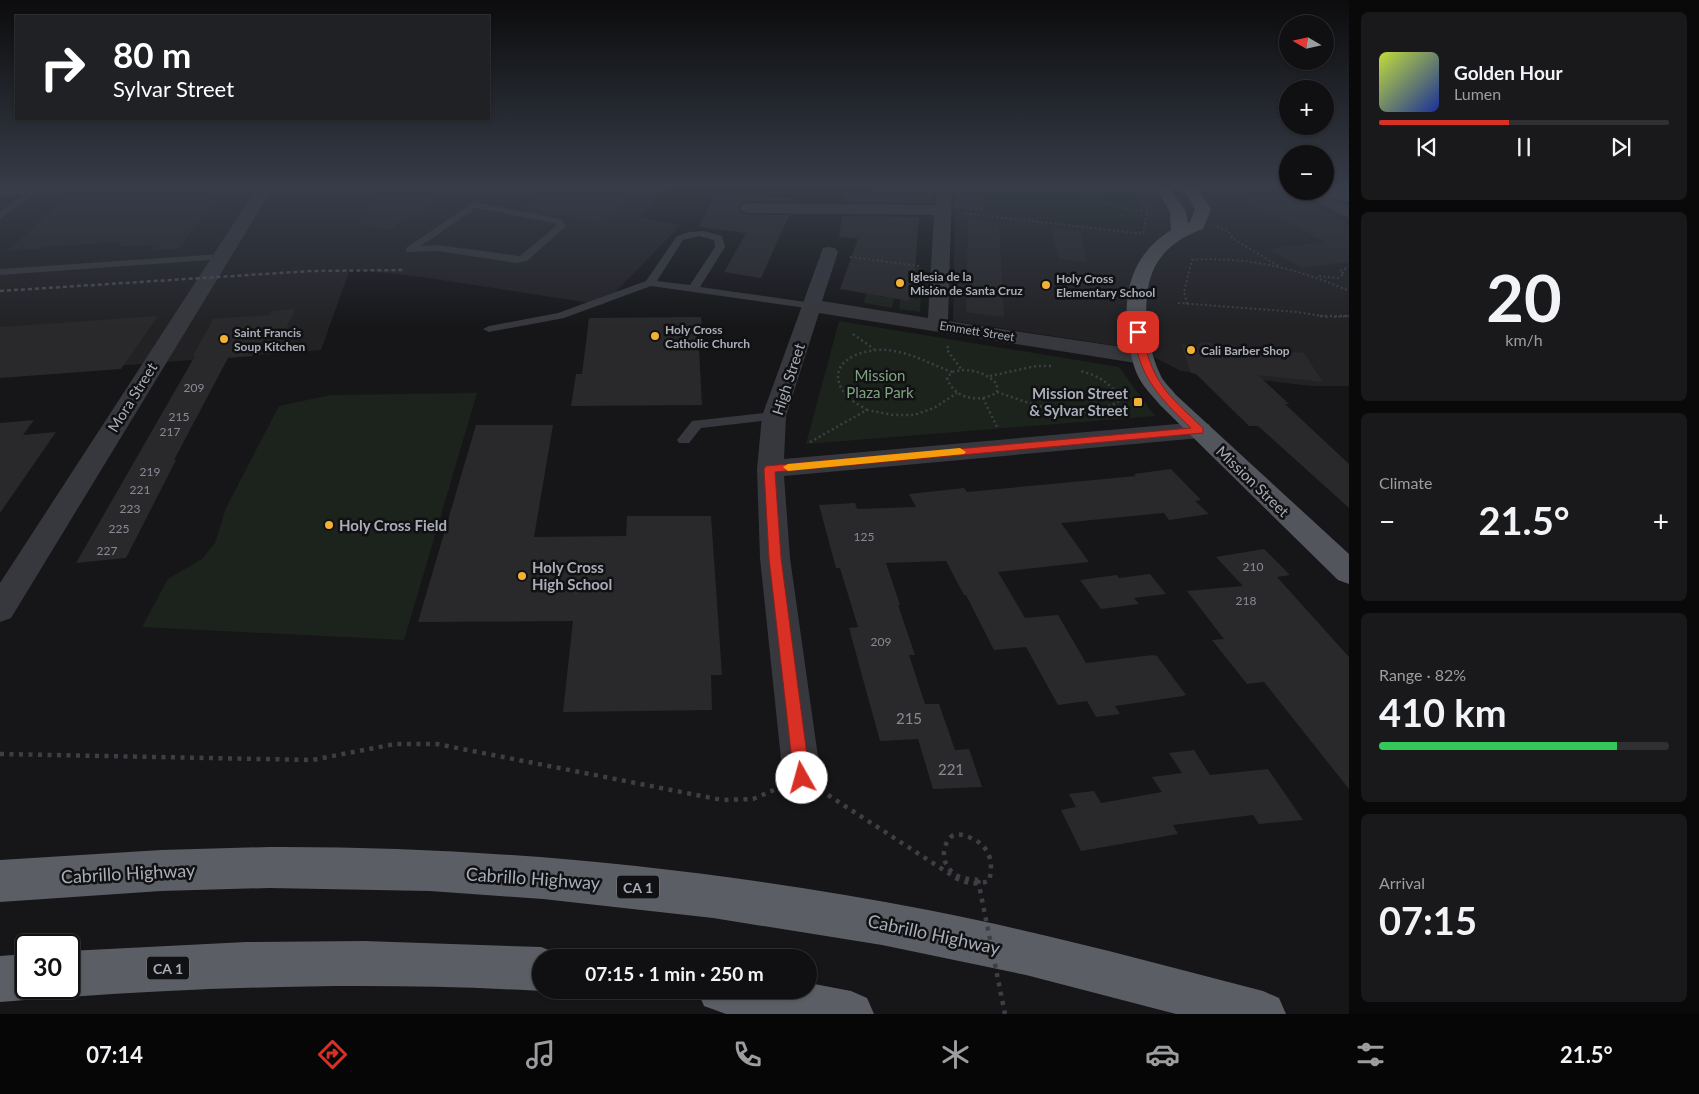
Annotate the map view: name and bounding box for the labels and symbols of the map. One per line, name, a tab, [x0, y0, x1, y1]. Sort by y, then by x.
north arrow	[1279, 15, 1334, 70]
place label: Iglesia de la Misión de Santa Cruz	[910, 269, 1023, 298]
place label: Holy Cross Elementary School	[1056, 271, 1155, 300]
marker: Iglesia de la Misión de Santa Cruz	[894, 277, 906, 289]
marker: Holy Cross Elementary School	[1040, 279, 1052, 291]
pin	[1117, 311, 1159, 353]
street label: Emmett Street	[938, 318, 1016, 344]
place label: Holy Cross Catholic Church	[665, 322, 750, 351]
place label: Saint Francis Soup Kitchen	[234, 325, 306, 354]
marker: Holy Cross Catholic Church	[649, 330, 661, 342]
marker: Saint Francis Soup Kitchen	[218, 333, 230, 345]
street label: High Street	[768, 340, 808, 417]
place label: Cali Barber Shop	[1201, 343, 1290, 358]
marker: Cali Barber Shop	[1185, 344, 1197, 356]
street label: Mora Street	[104, 358, 161, 435]
park label: Mission Plaza Park	[846, 366, 914, 401]
house number: 209	[184, 380, 204, 395]
place label: Mission Street & Sylvar Street	[1029, 384, 1128, 419]
marker: Mission Street & Sylvar Street	[1132, 396, 1144, 408]
house number: 215	[169, 409, 189, 424]
house number: 217	[160, 424, 180, 439]
street label: Mission Street	[1213, 442, 1294, 521]
house number: 219	[140, 464, 160, 479]
house number: 221	[130, 482, 150, 497]
house number: 223	[120, 501, 140, 516]
place label: Holy Cross Field	[339, 516, 447, 534]
marker: Holy Cross Field	[323, 519, 335, 531]
house number: 225	[109, 521, 129, 536]
house number: 125	[854, 529, 874, 544]
house number: 227	[97, 543, 117, 558]
place label: Holy Cross High School	[532, 558, 612, 593]
house number: 210	[1243, 559, 1263, 574]
marker: Holy Cross High School	[516, 570, 528, 582]
house number: 218	[1236, 593, 1256, 608]
house number: 209	[871, 634, 891, 649]
house number: 215	[896, 709, 922, 727]
position arrow	[775, 751, 827, 803]
house number: 221	[938, 760, 964, 778]
street label: Cabrillo Highway	[60, 858, 196, 888]
street label: Cabrillo Highway	[465, 862, 602, 894]
road number: CA 1	[617, 876, 659, 899]
street label: Cabrillo Highway	[866, 909, 1003, 959]
speed limit sign: 30	[15, 934, 80, 999]
road number: CA 1	[147, 956, 189, 980]

